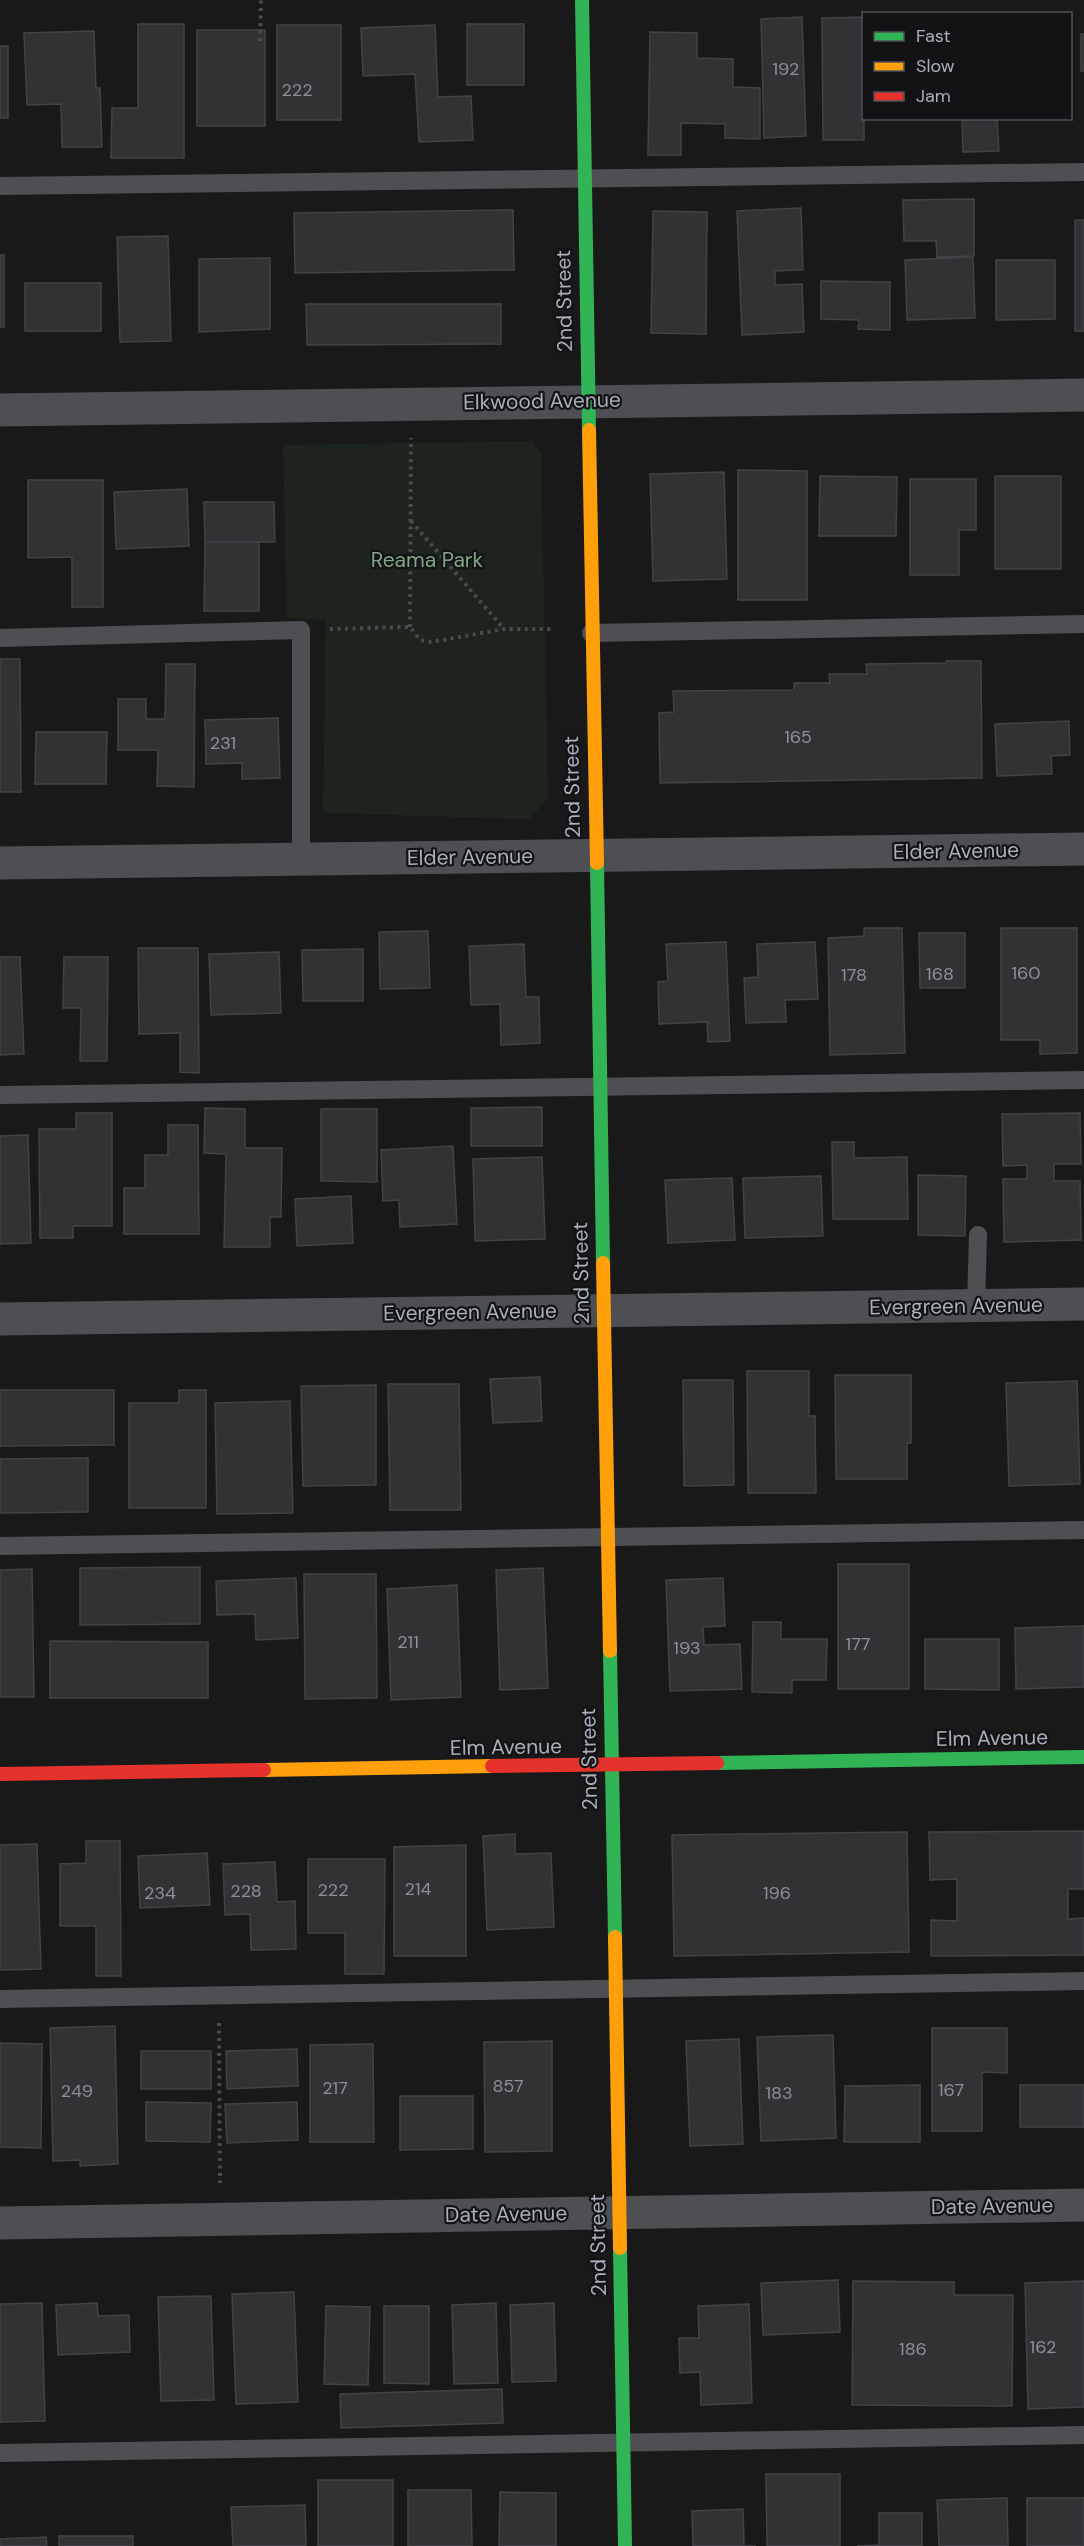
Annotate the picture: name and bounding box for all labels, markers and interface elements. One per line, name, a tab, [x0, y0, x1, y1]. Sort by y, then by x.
legend	[862, 12, 1072, 120]
text: Fast	[916, 24, 951, 48]
text: Slow	[916, 54, 955, 78]
house number: 192	[773, 57, 799, 81]
house number: 222	[281, 78, 313, 102]
text: Jam	[916, 84, 951, 108]
street label: 2nd Street	[549, 250, 579, 352]
street label: Elkwood Avenue	[463, 386, 621, 416]
park label: Reama Park	[371, 546, 484, 574]
house number: 165	[784, 725, 812, 749]
house number: 231	[210, 731, 236, 755]
street label: 2nd Street	[557, 736, 587, 838]
street label: Elder Avenue	[893, 836, 1019, 866]
street label: Elder Avenue	[407, 842, 533, 872]
house number: 160	[1011, 961, 1041, 985]
house number: 168	[926, 962, 954, 986]
house number: 178	[841, 963, 867, 987]
street label: 2nd Street	[566, 1222, 596, 1324]
street label: Evergreen Avenue	[869, 1290, 1043, 1322]
street label: Evergreen Avenue	[383, 1296, 557, 1328]
house number: 211	[397, 1630, 419, 1654]
house number: 177	[846, 1632, 870, 1656]
house number: 193	[673, 1636, 701, 1660]
street label: 2nd Street	[574, 1708, 604, 1810]
street label: Elm Avenue	[936, 1723, 1048, 1753]
street label: Elm Avenue	[450, 1732, 562, 1762]
house number: 214	[405, 1877, 432, 1901]
house number: 222	[317, 1878, 349, 1902]
house number: 228	[230, 1879, 262, 1903]
house number: 234	[144, 1881, 176, 1905]
house number: 196	[763, 1881, 791, 1905]
house number: 857	[492, 2074, 524, 2098]
house number: 217	[322, 2076, 348, 2100]
house number: 167	[938, 2078, 964, 2102]
house number: 249	[61, 2079, 93, 2103]
house number: 183	[765, 2081, 793, 2105]
street label: Date Avenue	[931, 2191, 1053, 2221]
street label: 2nd Street	[583, 2194, 613, 2296]
street label: Date Avenue	[445, 2199, 567, 2229]
house number: 162	[1030, 2335, 1056, 2359]
house number: 186	[899, 2337, 927, 2361]

